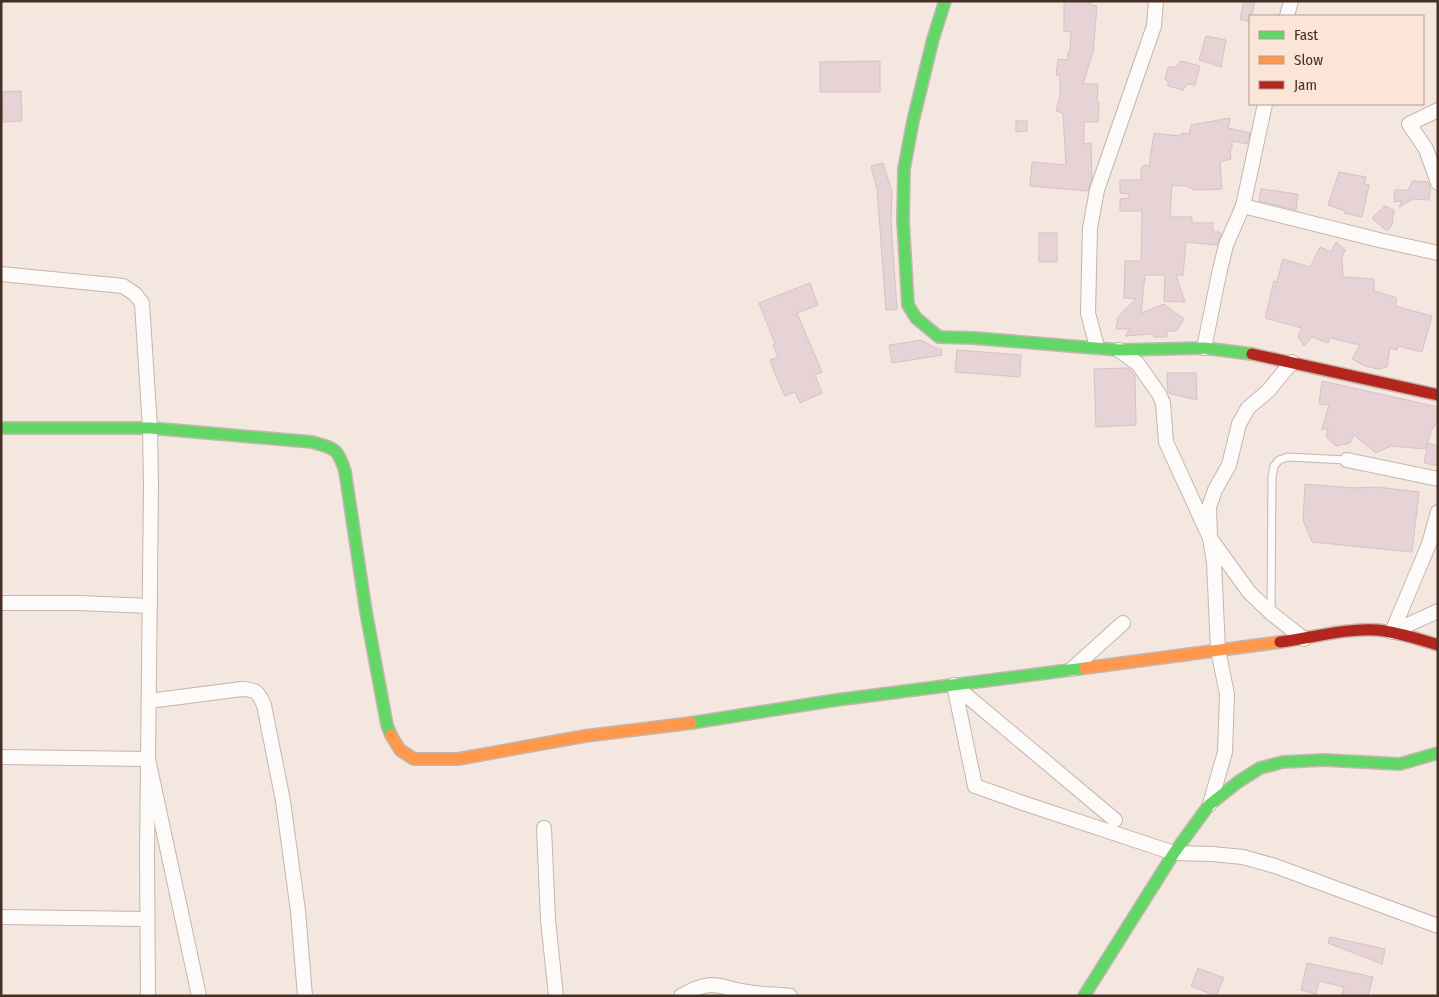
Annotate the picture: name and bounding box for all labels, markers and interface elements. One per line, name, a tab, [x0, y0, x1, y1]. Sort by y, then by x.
legend	[1249, 15, 1424, 105]
text: Fast	[1294, 26, 1318, 44]
text: Slow	[1294, 51, 1323, 69]
text: Jam	[1294, 76, 1317, 94]

